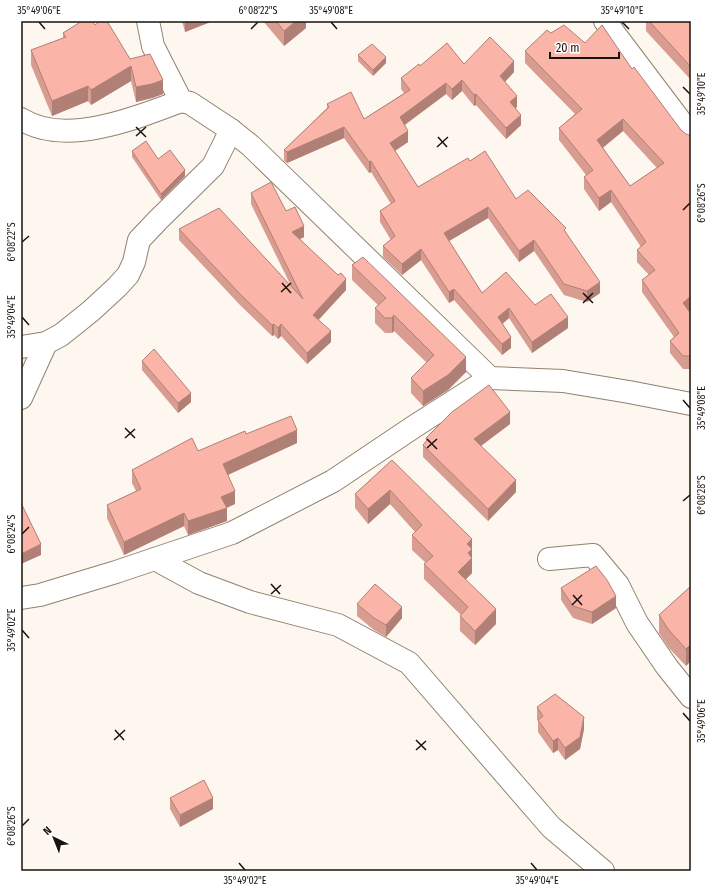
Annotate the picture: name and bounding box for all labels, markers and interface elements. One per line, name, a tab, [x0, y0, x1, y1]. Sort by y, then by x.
text: 35°49'06"E	[17, 5, 61, 17]
text: 6°08'22"S	[238, 5, 278, 17]
text: 35°49'08"E	[309, 5, 353, 17]
text: 35°49'10"E	[601, 5, 644, 17]
scale bar	[550, 34, 619, 60]
text: 20 m	[556, 41, 580, 55]
text: 35°49'10"E	[696, 72, 708, 115]
text: 6°08'26"S	[696, 183, 708, 223]
text: 6°08'22"S	[6, 222, 18, 262]
text: 35°49'04"E	[6, 295, 18, 339]
text: 35°49'08"E	[696, 386, 708, 430]
text: 6°08'28"S	[696, 475, 708, 515]
text: 6°08'24"S	[6, 515, 18, 553]
text: 35°49'02"E	[6, 608, 18, 652]
text: 35°49'06"E	[696, 699, 708, 743]
text: 6°08'26"S	[6, 806, 18, 846]
north arrow	[34, 818, 74, 858]
text: N	[41, 824, 54, 838]
text: 35°49'02"E	[223, 875, 267, 887]
text: 35°49'04"E	[515, 875, 559, 887]

